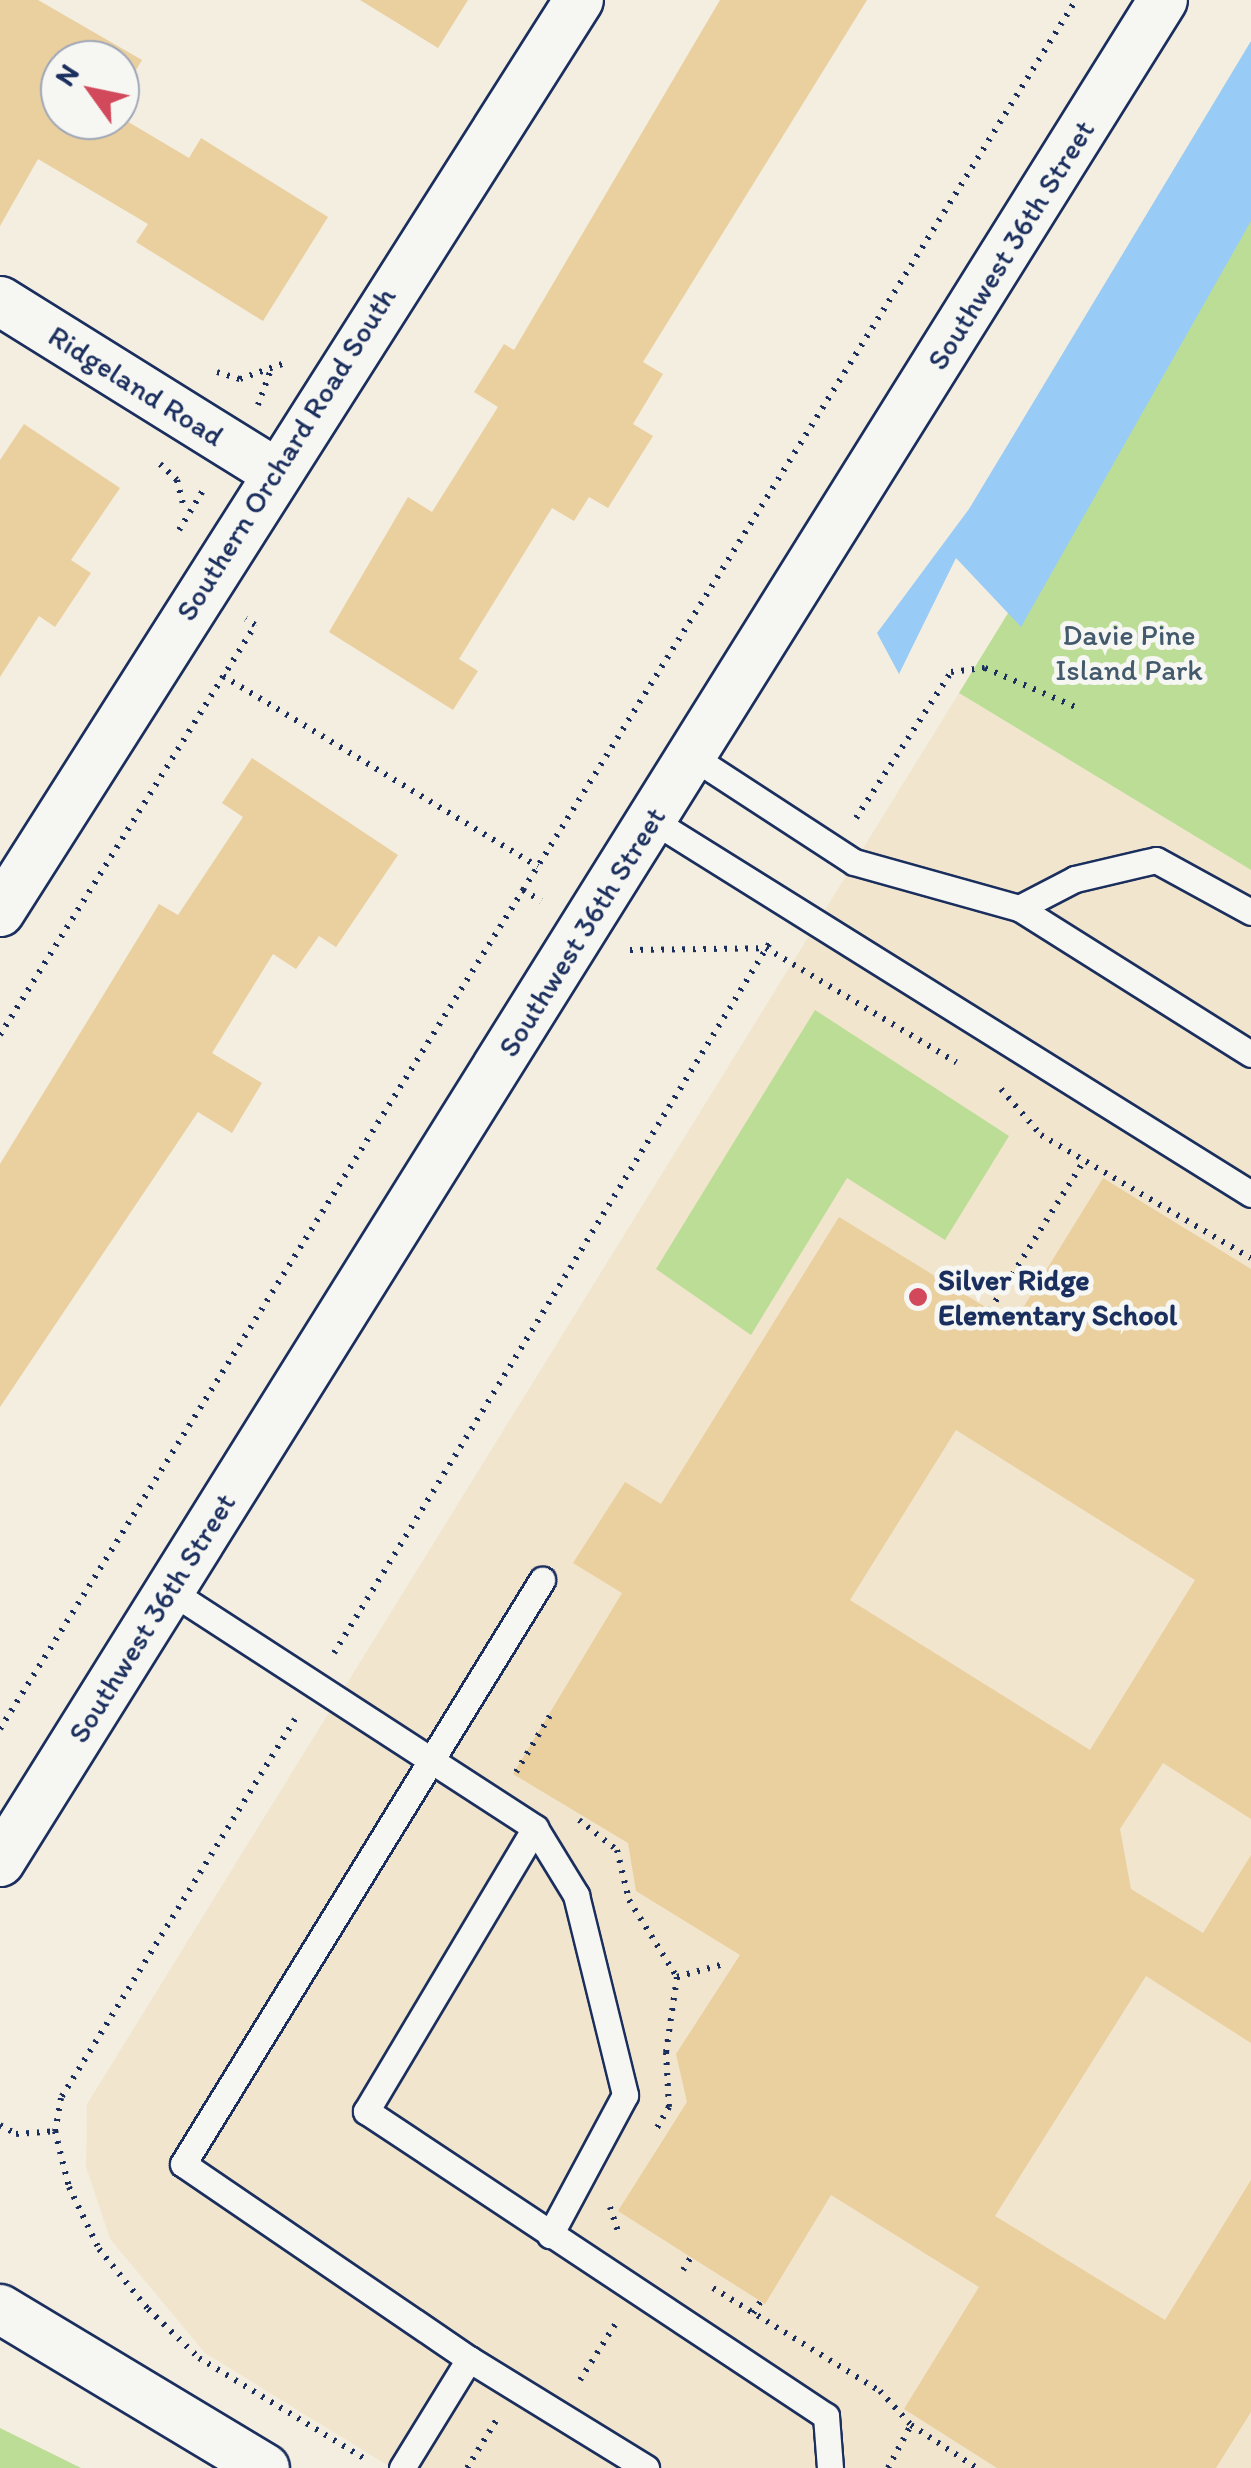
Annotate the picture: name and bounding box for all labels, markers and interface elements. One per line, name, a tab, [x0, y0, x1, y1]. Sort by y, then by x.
north arrow	[40, 40, 140, 140]
text: N	[47, 58, 86, 92]
street label: Southwest 36th Street	[920, 114, 1102, 376]
street label: Southern Orchard Road South	[169, 281, 403, 627]
street label: Ridgeland Road	[42, 318, 230, 454]
park label: Davie Pine Island Park	[1055, 617, 1203, 688]
street label: Southwest 36th Street	[491, 801, 673, 1063]
place label: Silver Ridge Elementary School	[938, 1262, 1177, 1332]
marker: Silver Ridge Elementary School	[907, 1286, 929, 1308]
street label: Southwest 36th Street	[61, 1487, 243, 1749]

